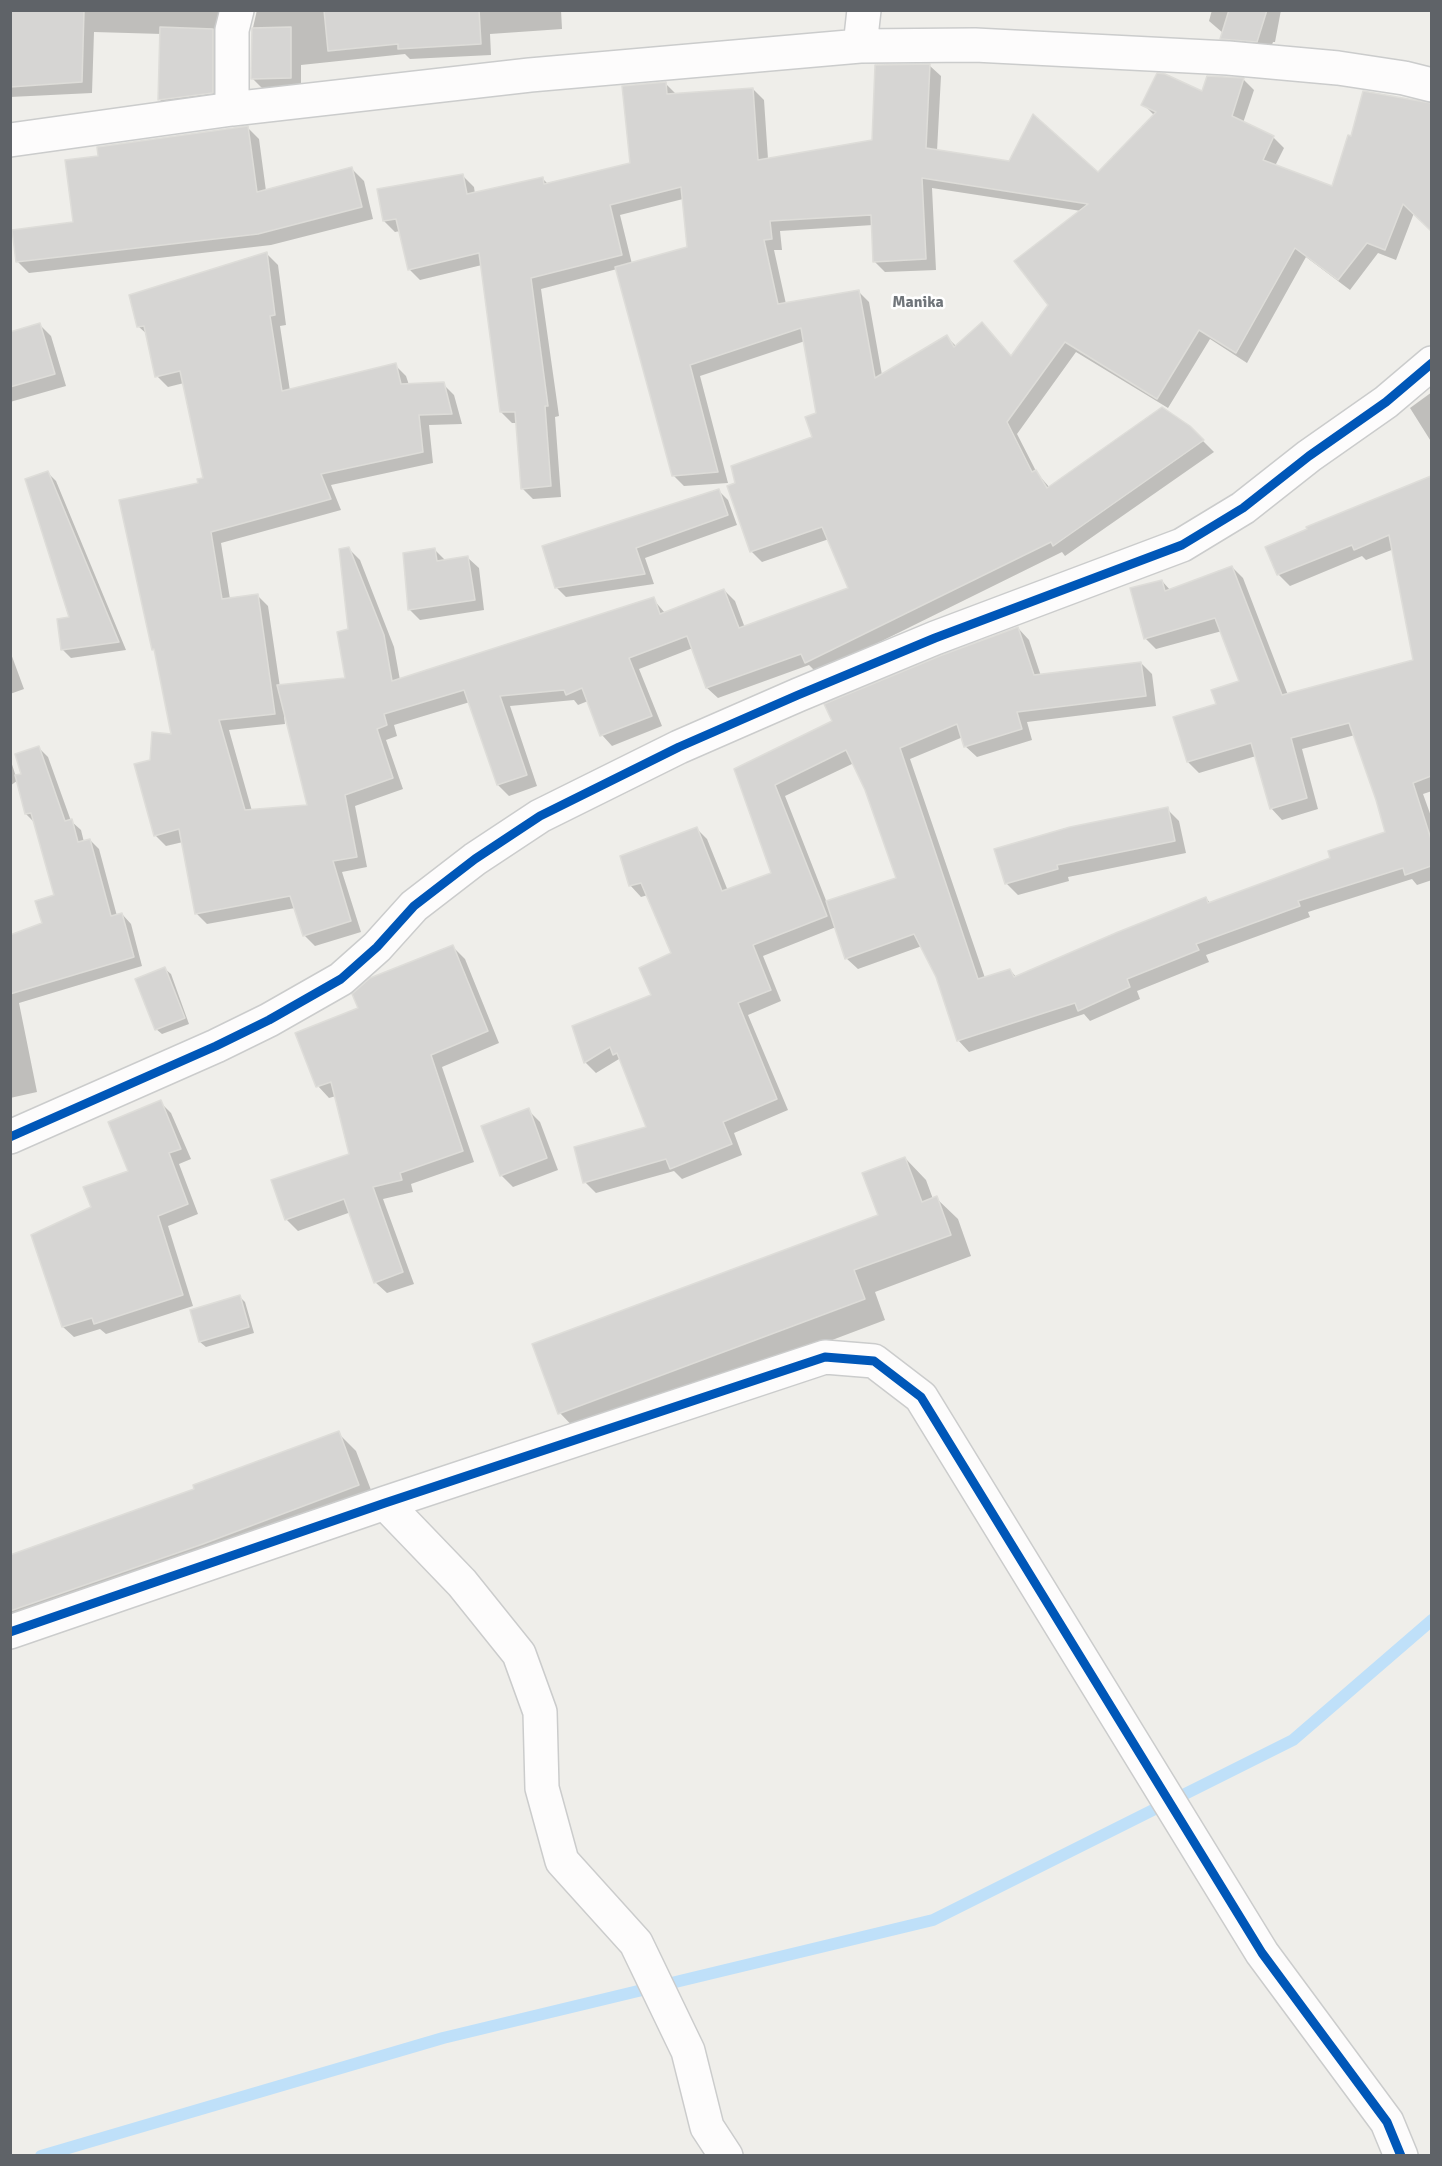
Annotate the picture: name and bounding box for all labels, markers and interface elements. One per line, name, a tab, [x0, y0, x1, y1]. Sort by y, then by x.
district label: Manika	[892, 293, 944, 313]

